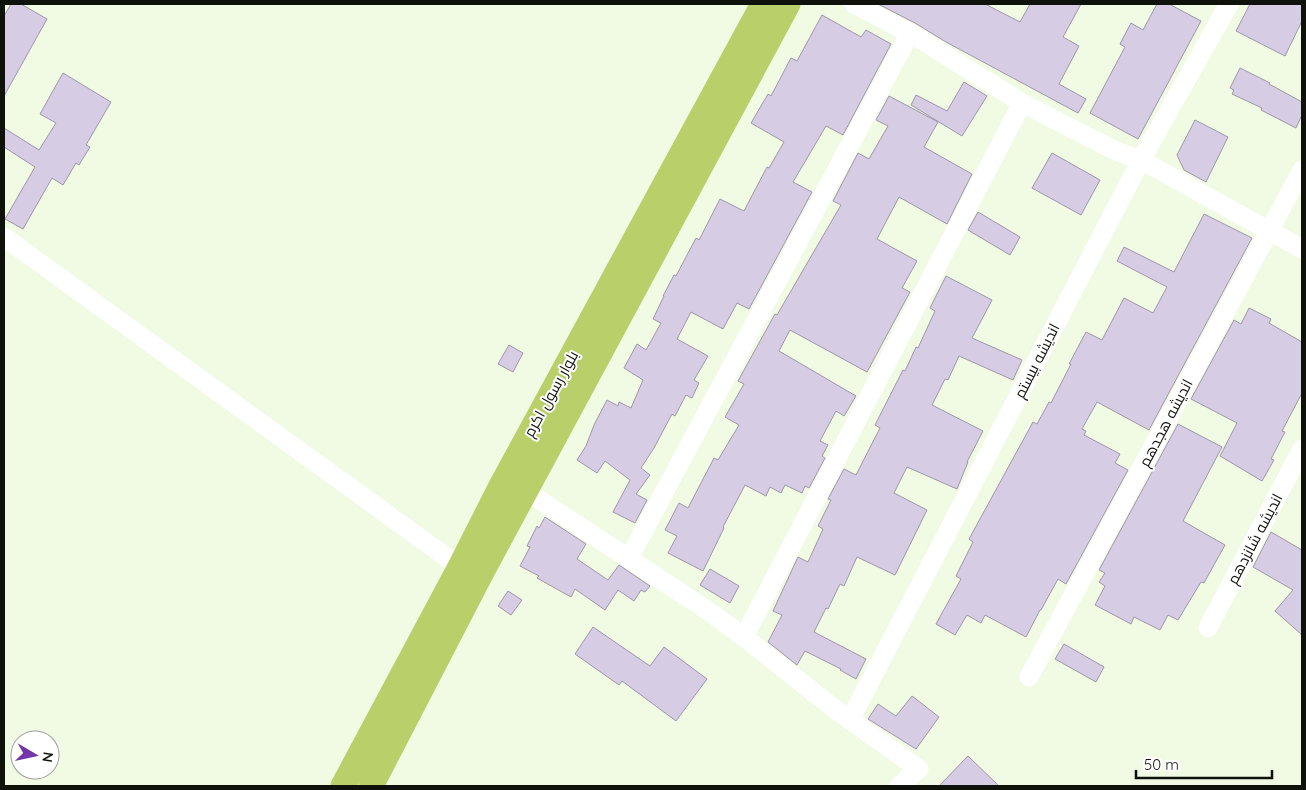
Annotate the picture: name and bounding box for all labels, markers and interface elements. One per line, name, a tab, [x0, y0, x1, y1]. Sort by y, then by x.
street label: اندیشه بیستم	[1010, 320, 1064, 402]
street label: بلوار رسول اکرم	[519, 347, 583, 441]
street label: اندیشه هجدهم	[1135, 376, 1197, 470]
street label: اندیشه شانزدهم	[1223, 490, 1287, 588]
north arrow	[10, 730, 60, 780]
scale bar	[1136, 748, 1272, 780]
text: N	[38, 751, 58, 764]
text: 50 m	[1144, 755, 1179, 774]

